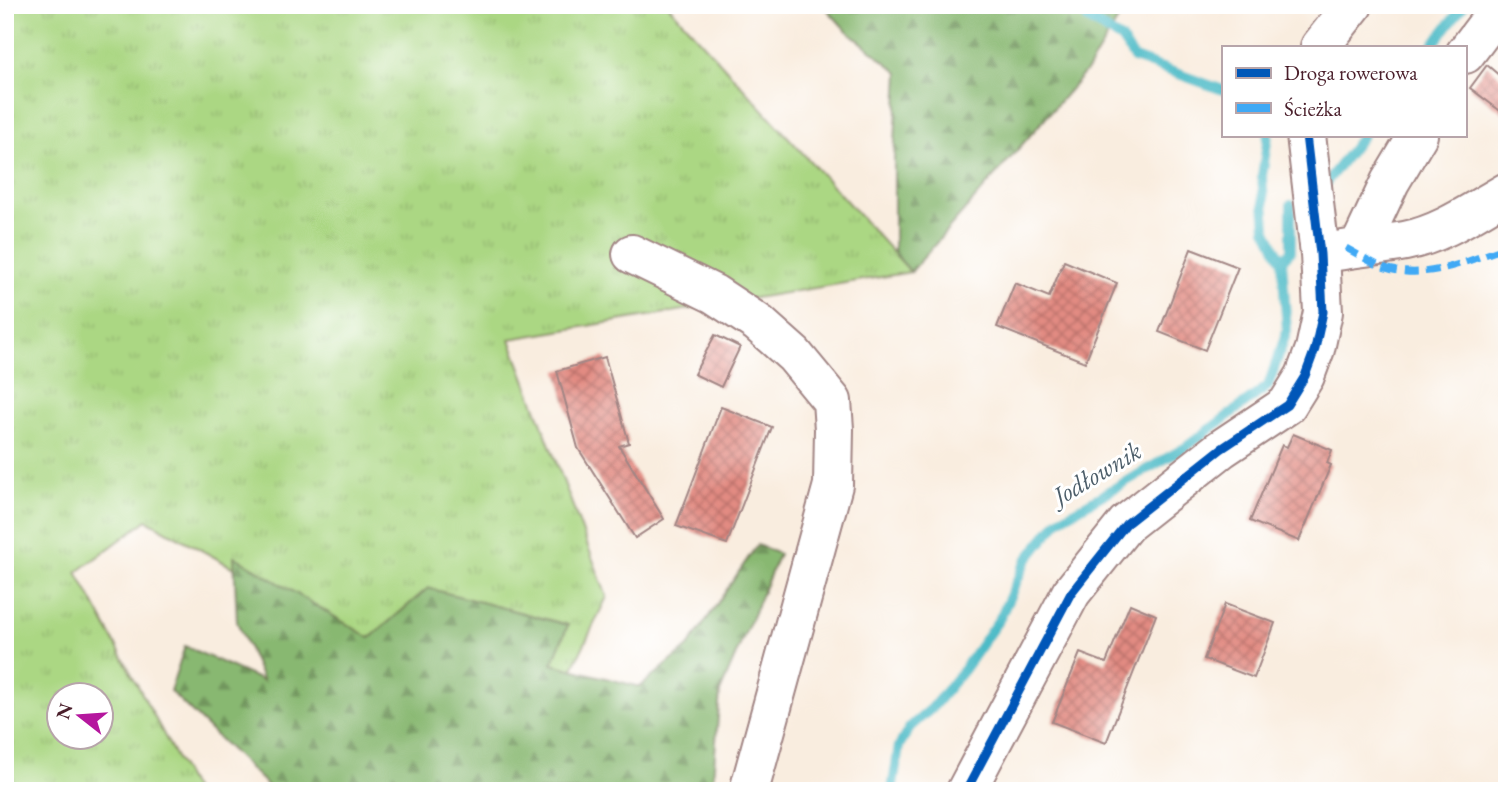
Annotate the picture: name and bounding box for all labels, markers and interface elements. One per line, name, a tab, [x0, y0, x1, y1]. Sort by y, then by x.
legend	[1222, 46, 1466, 136]
text: Droga rowerowa	[1284, 59, 1418, 86]
text: Ścieżka	[1284, 95, 1342, 122]
water label: Jodłownik	[1042, 433, 1148, 515]
north arrow	[46, 680, 116, 750]
text: N	[50, 700, 79, 722]

